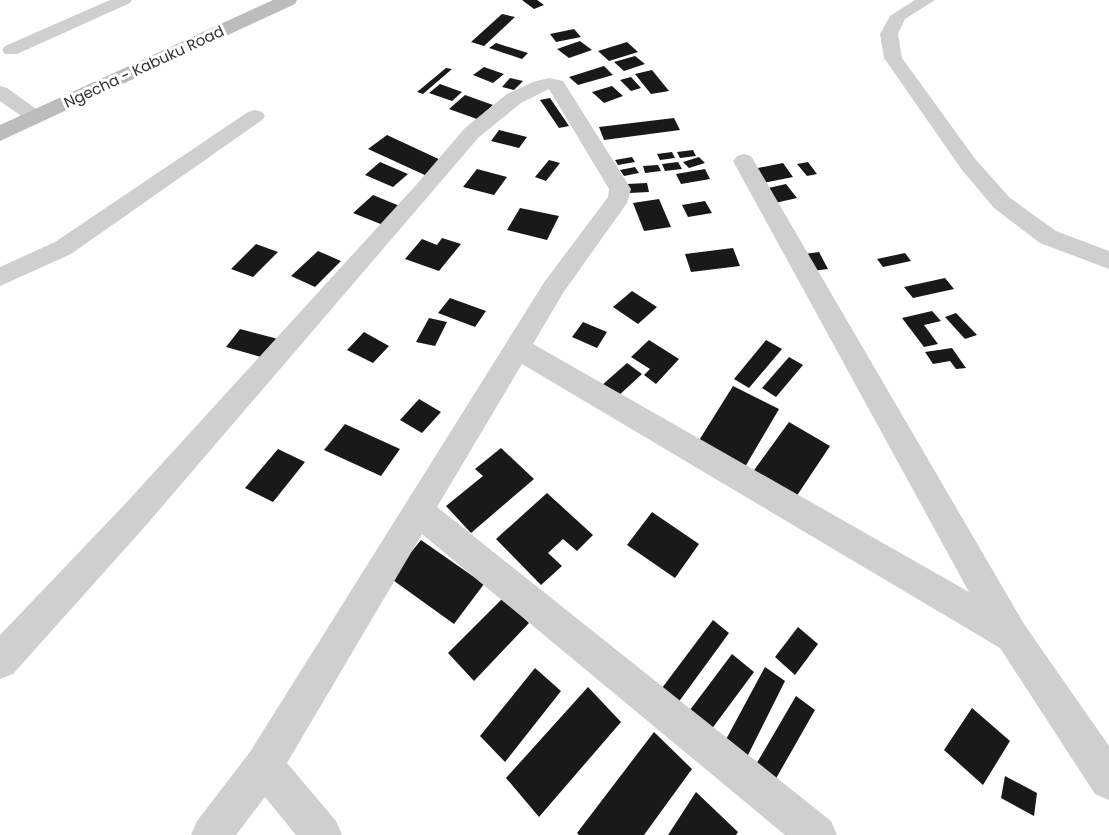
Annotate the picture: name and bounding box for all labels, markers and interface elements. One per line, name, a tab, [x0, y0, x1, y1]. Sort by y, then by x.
street label: Ngecha - Kabuku Road	[60, 20, 227, 113]

